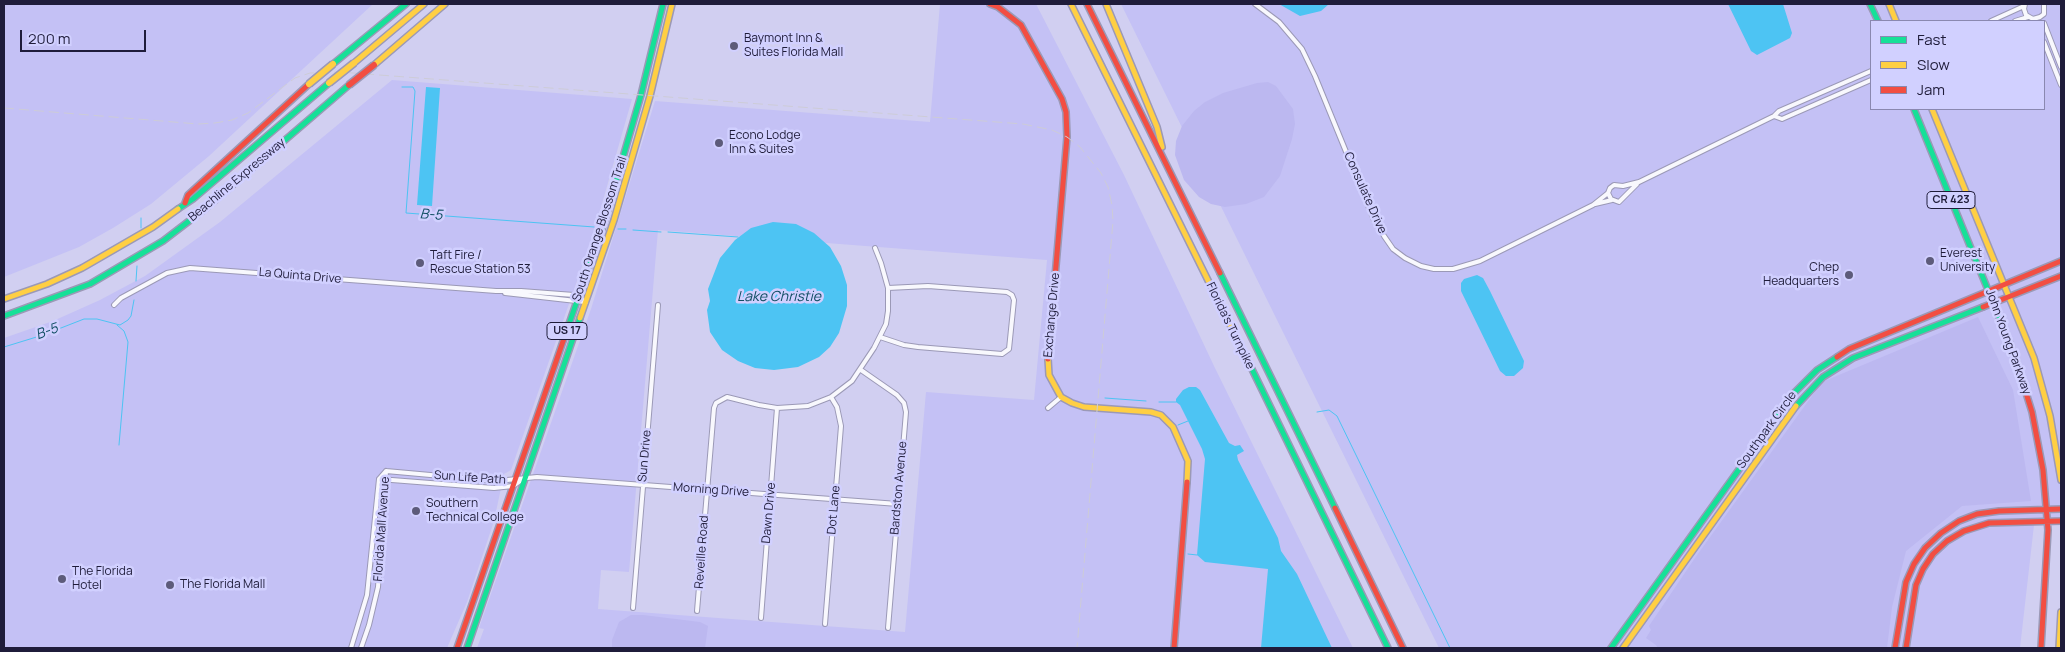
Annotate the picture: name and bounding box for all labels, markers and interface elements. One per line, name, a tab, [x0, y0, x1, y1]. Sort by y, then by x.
scale bar	[22, 20, 149, 52]
legend	[1870, 20, 2045, 110]
text: 200 m	[28, 28, 71, 49]
text: Fast	[1917, 29, 1946, 50]
place label: Baymont Inn & Suites Florida Mall	[744, 32, 843, 60]
marker: Baymont Inn & Suites Florida Mall	[728, 40, 740, 52]
text: Slow	[1917, 54, 1950, 75]
text: Jam	[1917, 79, 1945, 100]
place label: Econo Lodge Inn & Suites	[729, 129, 800, 157]
street label: Beachline Expressway	[186, 135, 288, 225]
marker: Econo Lodge Inn & Suites	[713, 137, 725, 149]
street label: Consulate Drive	[1341, 150, 1389, 236]
street label: South Orange Blossom Trail	[570, 155, 630, 303]
road number: CR 423	[1927, 192, 1975, 208]
water label: B-5	[419, 206, 443, 224]
place label: Everest University	[1940, 247, 1995, 275]
place label: Taft Fire / Rescue Station 53	[430, 249, 531, 277]
marker: Everest University	[1924, 255, 1936, 267]
marker: Taft Fire / Rescue Station 53	[414, 257, 426, 269]
place label: Chep Headquarters	[1763, 261, 1839, 289]
street label: La Quinta Drive	[258, 265, 342, 287]
marker: Chep Headquarters	[1843, 269, 1855, 281]
street label: Exchange Drive	[1041, 272, 1063, 358]
street label: Florida's Turnpike	[1203, 280, 1257, 372]
street label: John Young Parkway	[1982, 287, 2034, 397]
water label: Lake Christie	[737, 289, 821, 305]
water label: B-5	[34, 320, 60, 344]
road number: US 17	[547, 322, 587, 340]
street label: Southpark Circle	[1734, 389, 1800, 471]
street label: Sun Drive	[636, 429, 654, 483]
street label: Bardston Avenue	[888, 441, 910, 535]
street label: Sun Life Path	[434, 468, 506, 488]
street label: Florida Mall Avenue	[371, 476, 393, 582]
street label: Morning Drive	[673, 480, 749, 500]
street label: Dawn Drive	[759, 482, 779, 544]
street label: Dot Lane	[825, 485, 843, 535]
place label: Southern Technical College	[426, 497, 524, 525]
marker: Southern Technical College	[410, 505, 422, 517]
street label: Reveille Road	[692, 515, 712, 589]
place label: The Florida Hotel	[72, 565, 133, 593]
marker: The Florida Hotel	[56, 573, 68, 585]
place label: The Florida Mall	[180, 578, 265, 592]
marker: The Florida Mall	[164, 579, 176, 591]

